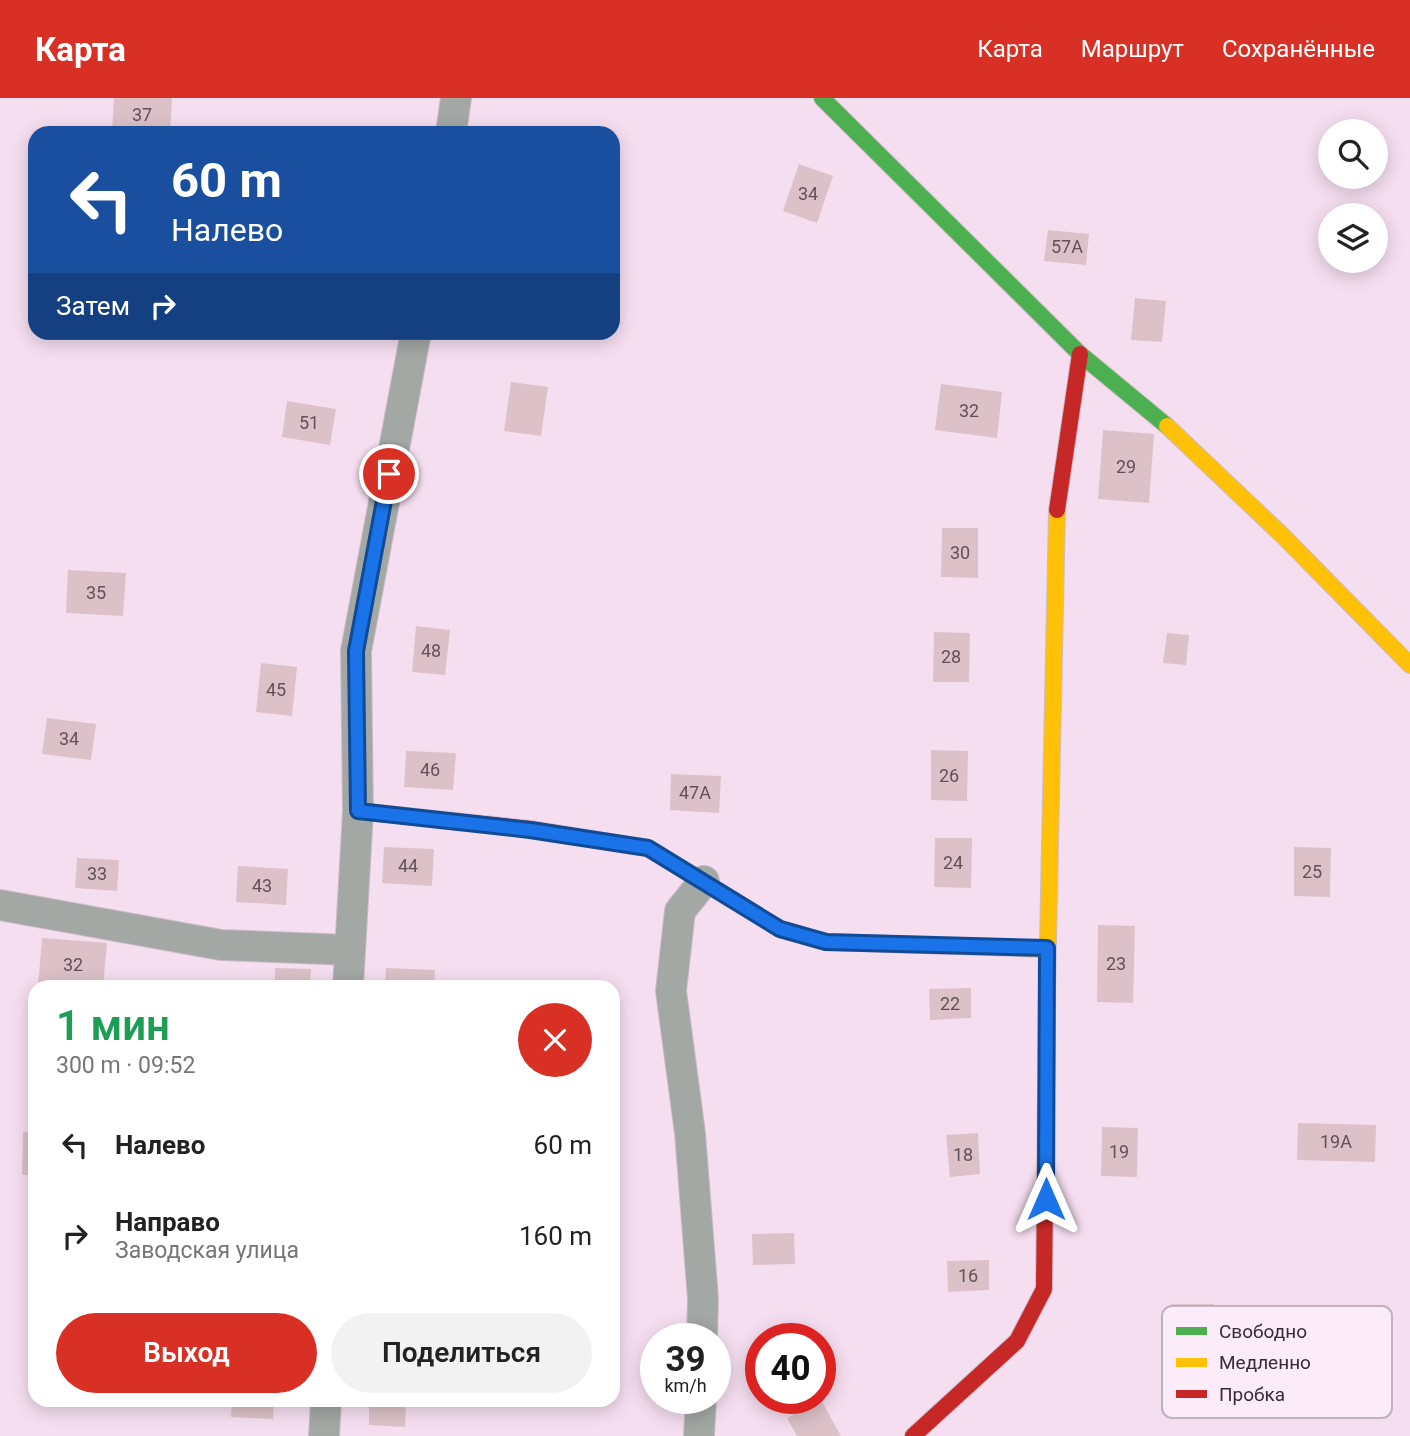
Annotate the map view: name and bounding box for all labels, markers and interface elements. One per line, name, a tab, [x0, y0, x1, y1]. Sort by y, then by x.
text: Карта	[35, 30, 126, 69]
text: Карта	[977, 35, 1043, 63]
text: Маршрут	[1081, 35, 1184, 63]
text: Сохранённые	[1222, 35, 1375, 63]
house number: 37	[132, 104, 152, 125]
map controls	[1318, 119, 1388, 273]
button: search	[1318, 119, 1388, 189]
text: 60 m	[171, 152, 282, 209]
icon: left	[56, 154, 147, 245]
house number: 34	[798, 183, 818, 204]
button: layers	[1318, 203, 1388, 273]
text: Налево	[171, 211, 283, 249]
house number: 57А	[1051, 236, 1083, 257]
icon: right	[144, 287, 182, 325]
text: Затем	[56, 291, 130, 321]
house number: 32	[959, 400, 979, 421]
house number: 51	[299, 412, 319, 433]
pin	[359, 444, 419, 504]
icon: arrive	[370, 455, 408, 493]
house number: 29	[1116, 456, 1136, 477]
house number: 30	[950, 542, 970, 563]
house number: 35	[86, 582, 106, 603]
house number: 48	[421, 640, 441, 661]
house number: 28	[941, 646, 961, 667]
house number: 45	[266, 679, 286, 700]
house number: 34	[59, 728, 79, 749]
house number: 46	[420, 759, 440, 780]
house number: 26	[939, 765, 959, 786]
house number: 47А	[679, 782, 711, 803]
house number: 24	[943, 852, 963, 873]
house number: 44	[398, 855, 418, 876]
house number: 25	[1302, 861, 1322, 882]
house number: 33	[87, 863, 107, 884]
house number: 43	[252, 875, 272, 896]
house number: 23	[1106, 953, 1126, 974]
house number: 32	[63, 954, 83, 975]
house number: 22	[940, 993, 960, 1014]
text: 1 мин	[56, 1001, 170, 1050]
button: close	[518, 1003, 592, 1077]
text: 300 m · 09:52	[56, 1052, 195, 1079]
icon: left	[56, 1126, 94, 1164]
text: Налево	[115, 1130, 205, 1160]
text: 60 m	[534, 1130, 592, 1160]
house number: 19А	[1320, 1131, 1352, 1152]
house number: 19	[1109, 1141, 1129, 1162]
house number: 18	[953, 1144, 973, 1165]
position arrow	[1009, 1162, 1083, 1236]
text: Направо	[115, 1207, 220, 1237]
icon: right	[56, 1217, 94, 1255]
text: 160 m	[519, 1221, 592, 1251]
text: Заводская улица	[115, 1237, 299, 1264]
house number: 16	[958, 1265, 978, 1286]
legend	[1162, 1306, 1392, 1418]
button: Выход	[56, 1313, 317, 1393]
button: Поделиться	[331, 1313, 592, 1393]
text: Свободно	[1219, 1320, 1307, 1343]
speed limit sign: 40	[745, 1323, 836, 1414]
text: 39	[665, 1339, 706, 1380]
text: Медленно	[1219, 1351, 1311, 1374]
text: km/h	[664, 1375, 707, 1396]
text: Пробка	[1219, 1383, 1285, 1406]

